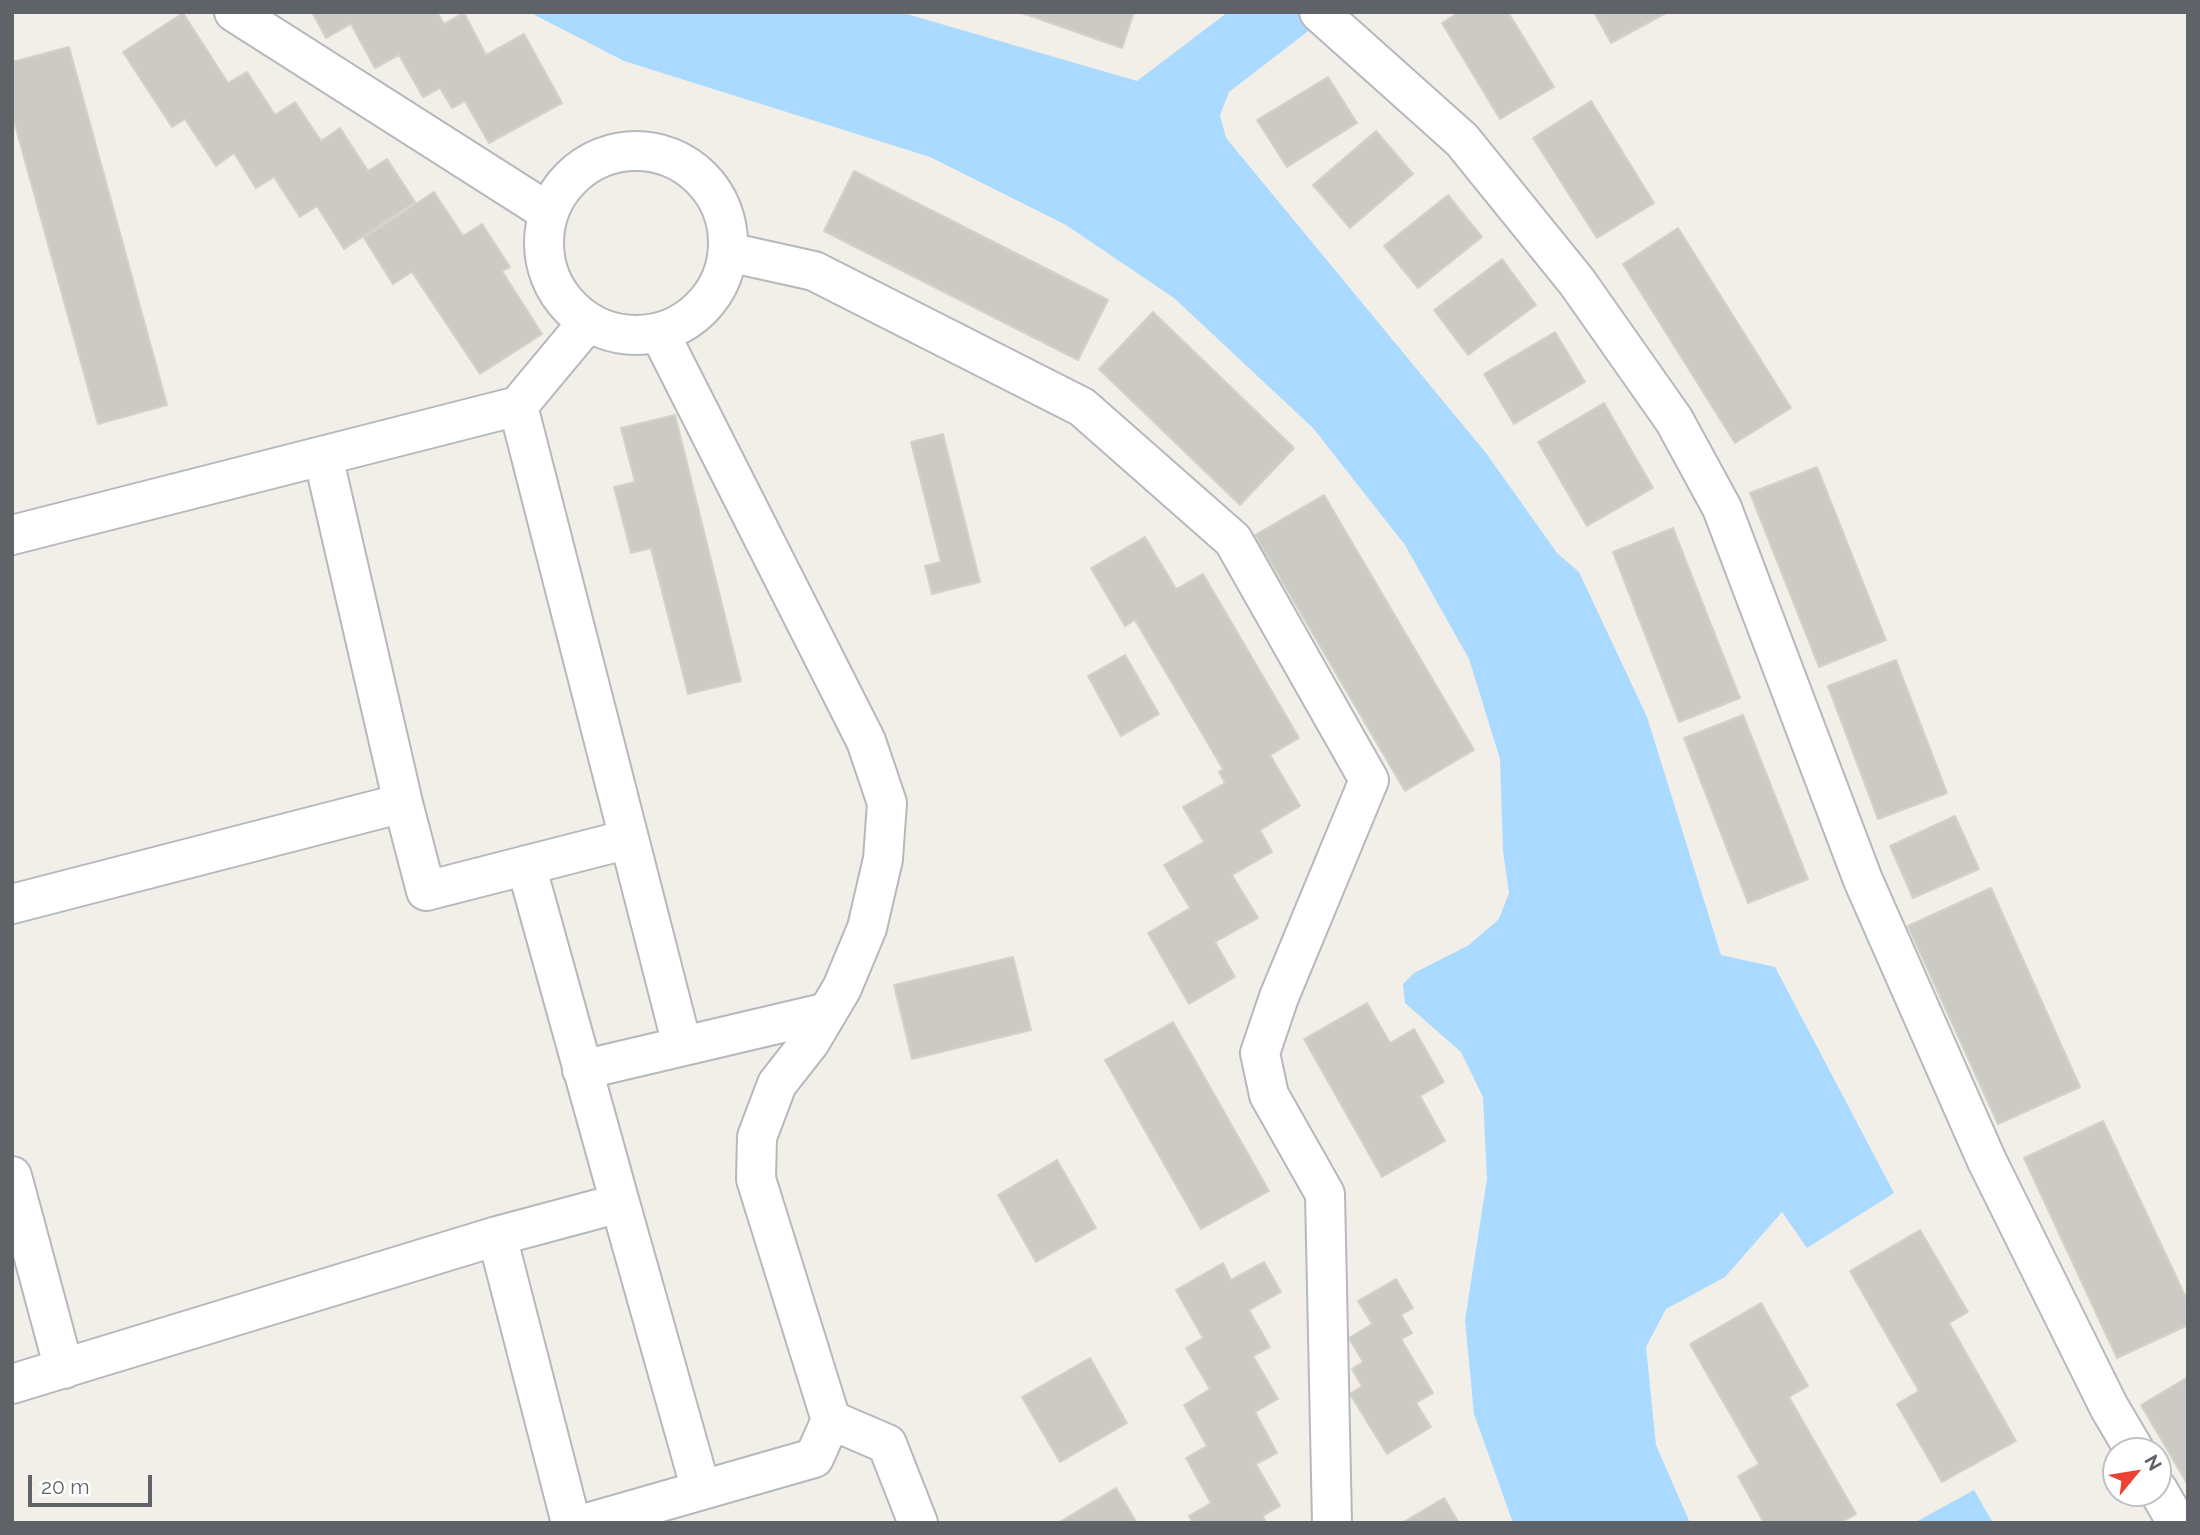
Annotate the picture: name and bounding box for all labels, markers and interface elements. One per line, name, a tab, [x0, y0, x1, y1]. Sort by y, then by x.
north arrow	[2102, 1437, 2172, 1507]
text: N	[2140, 1451, 2167, 1474]
scale bar	[32, 1462, 156, 1506]
text: 20 m	[41, 1474, 89, 1499]

